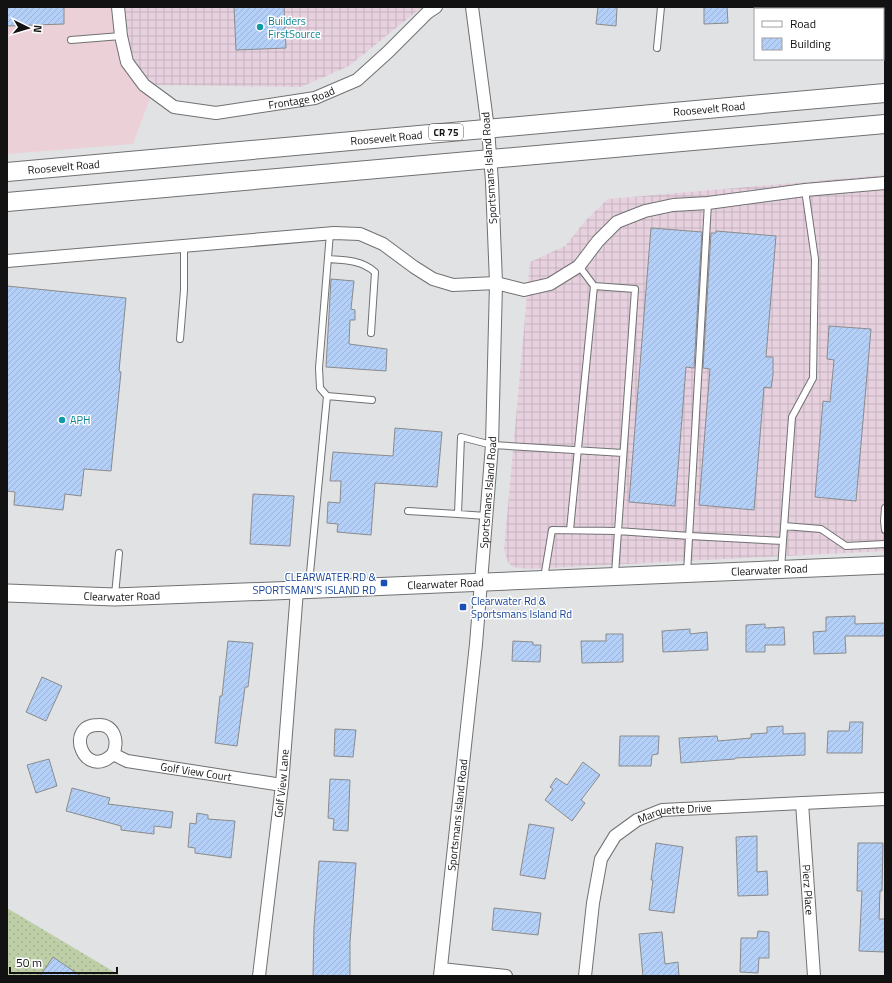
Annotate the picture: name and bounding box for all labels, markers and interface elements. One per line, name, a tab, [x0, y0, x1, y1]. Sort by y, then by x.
north arrow	[8, 8, 48, 48]
legend	[754, 8, 884, 60]
place label: Builders FirstSource	[268, 13, 321, 42]
text: Road	[790, 14, 816, 33]
marker: Builders FirstSource	[255, 22, 265, 32]
text: N	[30, 24, 46, 33]
text: Building	[790, 34, 831, 53]
street label: Frontage Road	[267, 82, 337, 113]
street label: Roosevelt Road	[672, 98, 746, 120]
street label: Sportsmans Island Road	[477, 111, 501, 225]
road number: CR 75	[429, 124, 463, 140]
street label: Roosevelt Road	[350, 127, 423, 149]
street label: Roosevelt Road	[27, 156, 101, 178]
place label: APH	[70, 412, 91, 428]
marker: APH	[57, 415, 67, 425]
street label: Sportsmans Island Road	[476, 436, 500, 549]
street label: Clearwater Road	[731, 560, 808, 580]
place label: CLEARWATER RD & SPORTSMAN'S ISLAND RD	[253, 569, 376, 598]
street label: Clearwater Road	[407, 574, 485, 593]
marker: CLEARWATER RD & SPORTSMAN'S ISLAND RD	[379, 578, 389, 588]
street label: Clearwater Road	[83, 587, 161, 605]
place label: Clearwater Rd & Sportsmans Island Rd	[471, 593, 572, 622]
marker: Clearwater Rd & Sportsmans Island Rd	[458, 602, 468, 612]
street label: Golf View Lane	[270, 748, 293, 818]
street label: Golf View Court	[159, 758, 233, 785]
street label: Sportsmans Island Road	[443, 758, 472, 872]
street label: Marquette Drive	[635, 800, 712, 827]
street label: Pierz Place	[798, 864, 818, 916]
scale bar	[10, 949, 117, 975]
text: 50 m	[16, 953, 42, 972]

